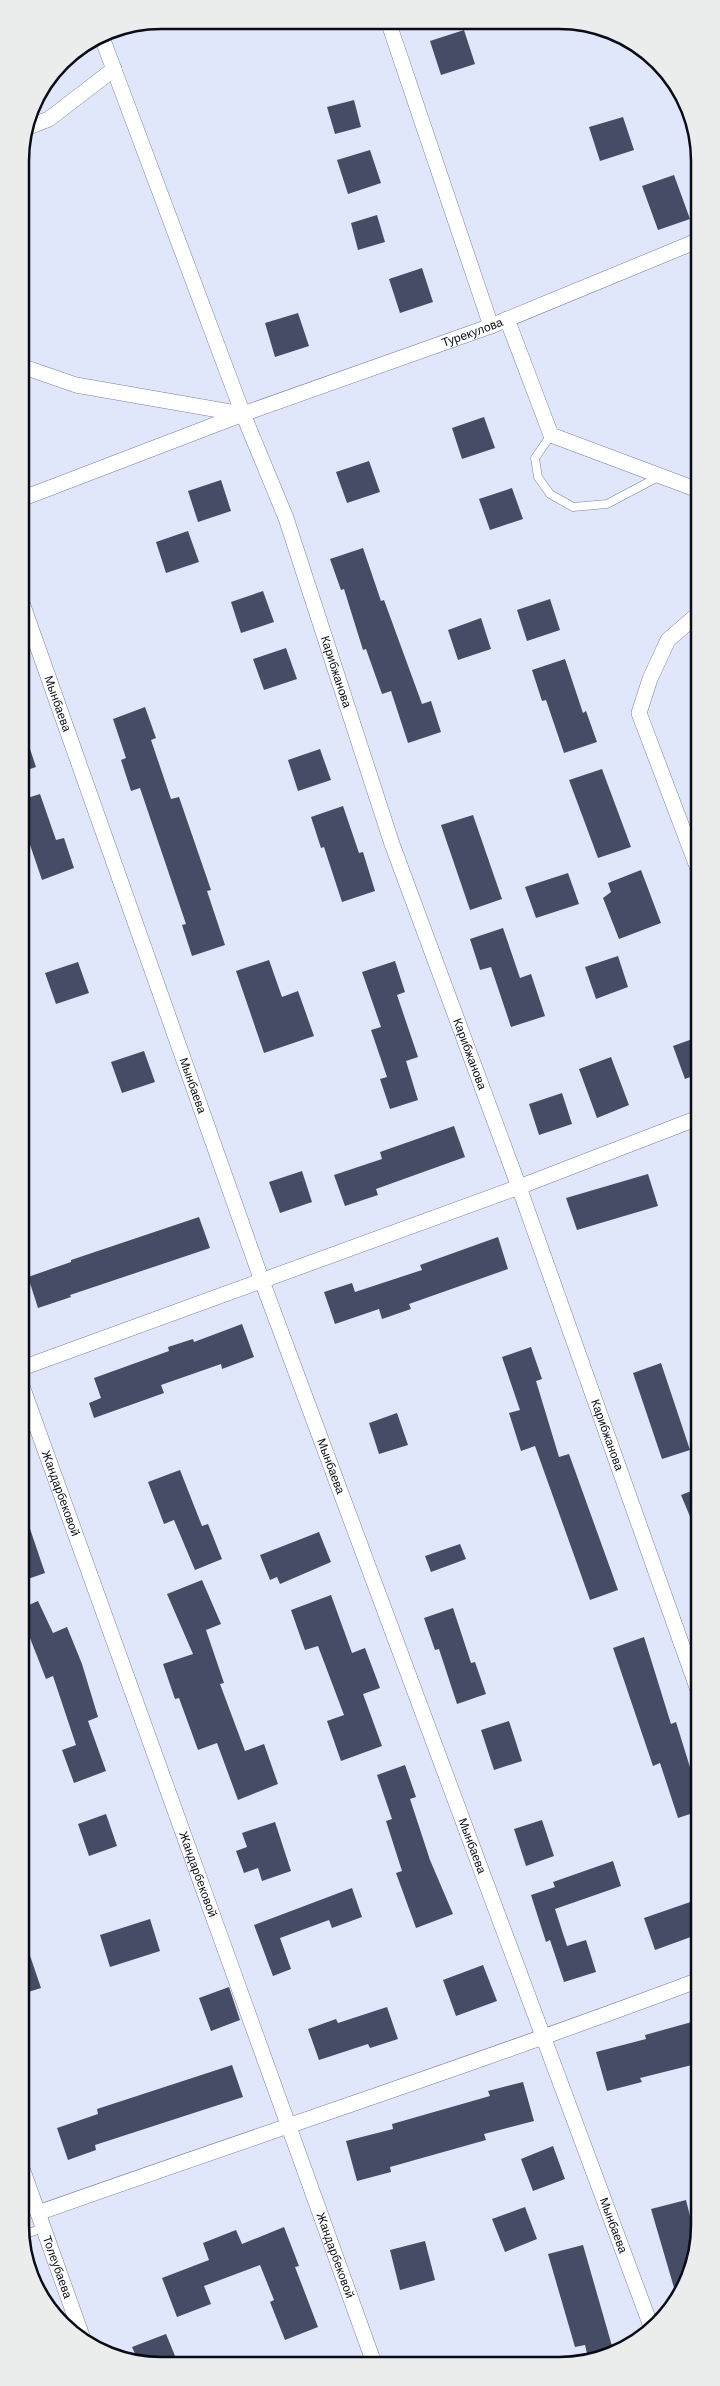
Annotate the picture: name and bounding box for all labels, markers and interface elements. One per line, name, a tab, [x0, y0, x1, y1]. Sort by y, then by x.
street label: Турекулова	[440, 314, 505, 351]
street label: Карибжанова	[317, 634, 355, 710]
street label: Мынбаева	[40, 674, 75, 734]
street label: Карибжанова	[449, 1016, 490, 1092]
street label: Мынбаева	[176, 1055, 210, 1116]
street label: Карибжанова	[587, 1397, 627, 1473]
street label: Мынбаева	[313, 1436, 349, 1497]
street label: Жандарбековой	[38, 1448, 83, 1538]
street label: Мынбаева	[455, 1816, 490, 1876]
street label: Жандарбековой	[175, 1829, 221, 1919]
street label: Мынбаева	[596, 2195, 631, 2256]
street label: Жандарбековой	[312, 2210, 358, 2300]
street label: Толеубаева	[39, 2234, 76, 2301]

